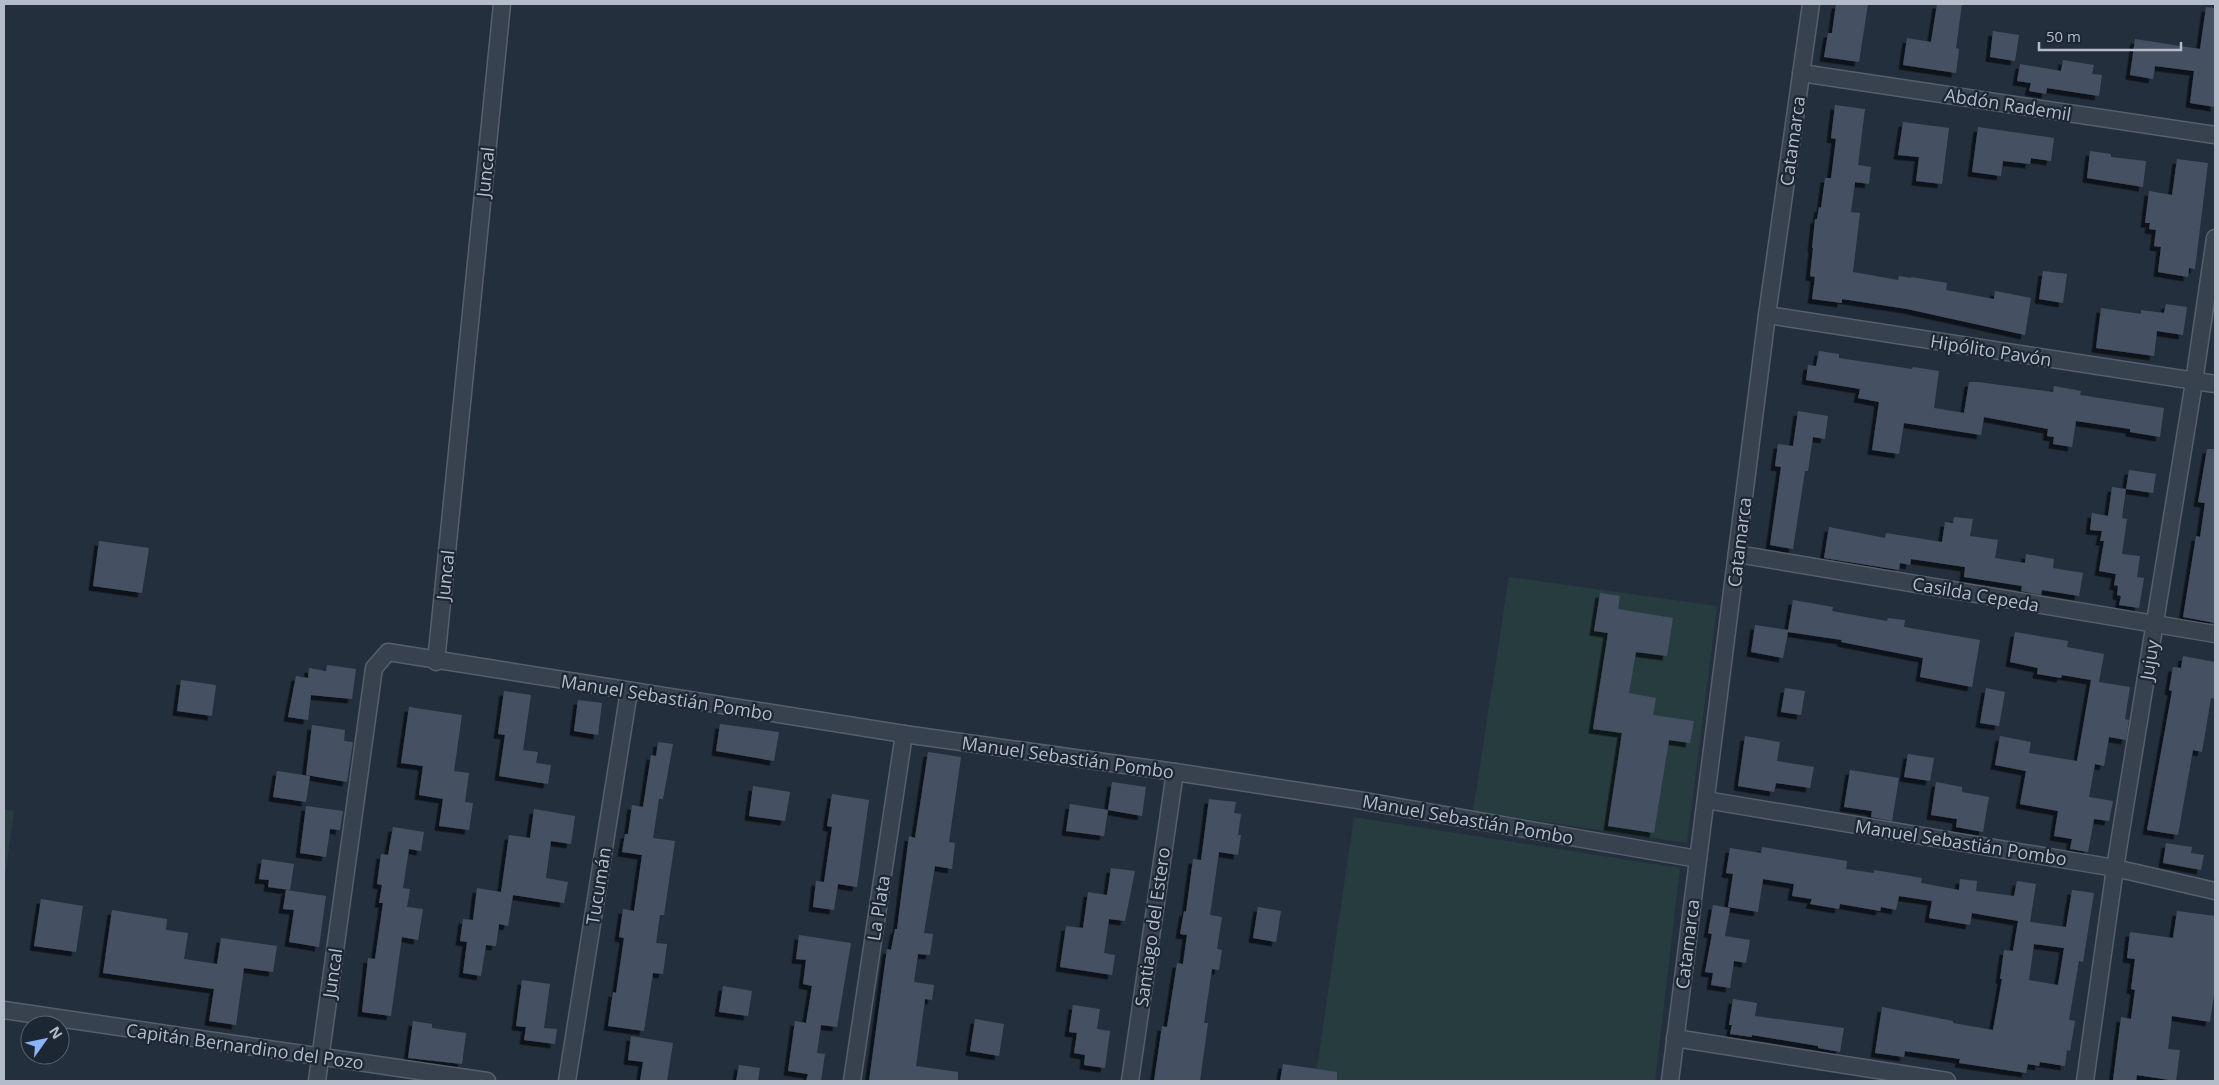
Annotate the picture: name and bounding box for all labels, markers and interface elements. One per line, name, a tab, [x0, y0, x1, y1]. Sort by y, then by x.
scale bar	[2039, 20, 2182, 52]
text: 50 m	[2046, 26, 2081, 46]
street label: Abdón Rademil	[1943, 82, 2073, 126]
street label: Catamarca	[1774, 95, 1810, 187]
street label: Juncal	[470, 146, 500, 200]
street label: Hipólito Pavón	[1929, 329, 2053, 371]
street label: Catamarca	[1722, 496, 1756, 588]
street label: Juncal	[430, 549, 460, 603]
street label: Casilda Cepeda	[1911, 571, 2041, 617]
street label: Jujuy	[2134, 637, 2164, 684]
street label: Manuel Sebastián Pombo	[559, 668, 775, 726]
street label: Manuel Sebastián Pombo	[960, 730, 1176, 784]
street label: Manuel Sebastián Pombo	[1361, 789, 1575, 849]
street label: Manuel Sebastián Pombo	[1853, 813, 2069, 871]
street label: Tucumán	[580, 845, 616, 927]
street label: Santiago del Estero	[1129, 846, 1175, 1008]
street label: La Plata	[861, 874, 895, 942]
street label: Catamarca	[1670, 898, 1704, 990]
street label: Juncal	[316, 947, 347, 1001]
north arrow	[20, 1015, 70, 1065]
street label: Capitán Bernardino del Pozo	[125, 1017, 365, 1075]
text: N	[45, 1023, 67, 1043]

